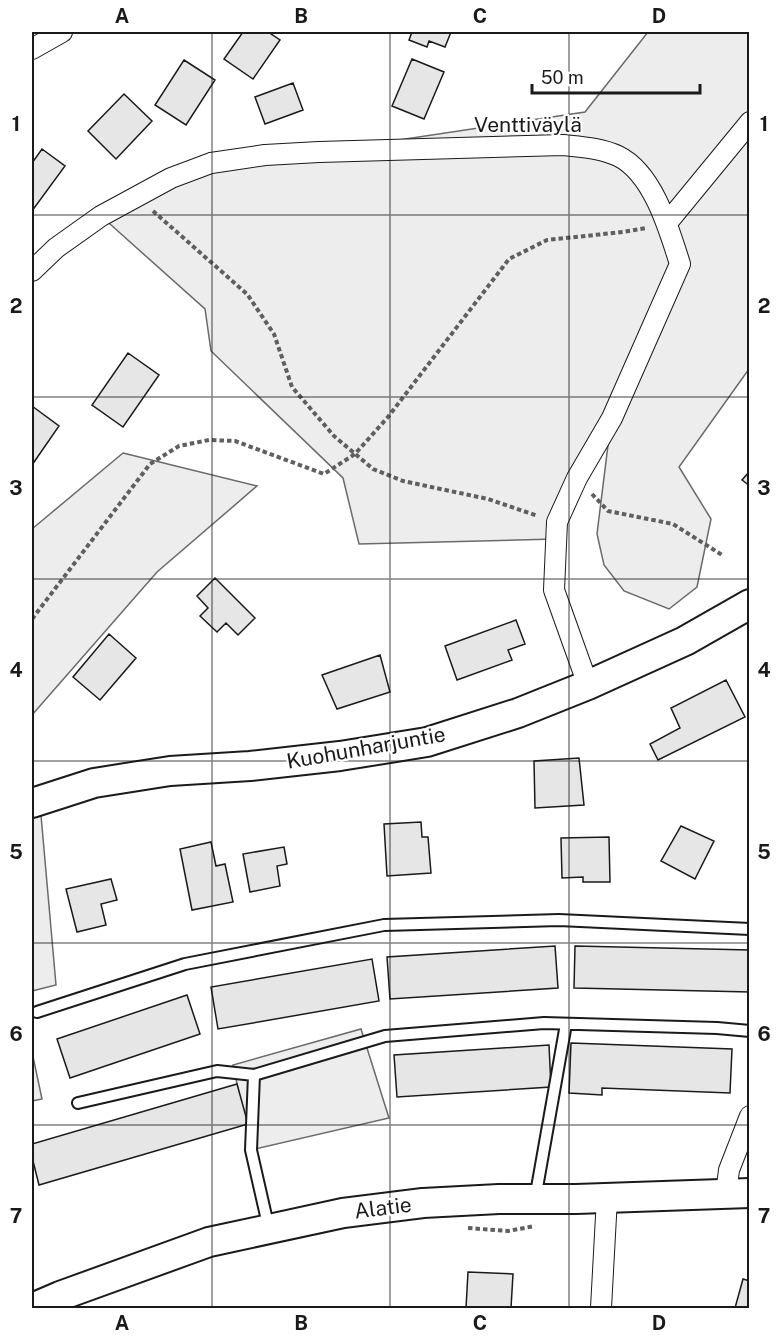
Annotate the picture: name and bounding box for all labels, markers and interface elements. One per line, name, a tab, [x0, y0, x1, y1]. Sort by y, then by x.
text: A	[115, 4, 129, 28]
text: B	[294, 4, 308, 28]
text: C	[473, 4, 487, 28]
text: D	[652, 4, 666, 28]
scale bar	[532, 57, 700, 95]
text: 50 m	[541, 67, 584, 88]
text: 1	[12, 112, 20, 136]
street label: Venttiväylä	[474, 112, 582, 137]
text: 1	[760, 112, 768, 136]
text: 2	[10, 294, 22, 318]
text: 2	[758, 294, 770, 318]
text: 3	[9, 476, 23, 500]
text: 3	[757, 476, 771, 500]
text: 4	[9, 658, 23, 682]
text: 4	[757, 658, 771, 682]
street label: Kuohunharjuntie	[284, 721, 447, 774]
text: 5	[9, 840, 23, 864]
text: 5	[757, 840, 771, 864]
text: 6	[9, 1022, 23, 1046]
text: 6	[757, 1022, 771, 1046]
street label: Alatie	[353, 1192, 413, 1223]
text: 7	[10, 1204, 22, 1228]
text: 7	[758, 1204, 770, 1228]
text: A	[115, 1311, 129, 1335]
text: B	[294, 1311, 308, 1335]
text: C	[473, 1311, 487, 1335]
text: D	[652, 1311, 666, 1335]

